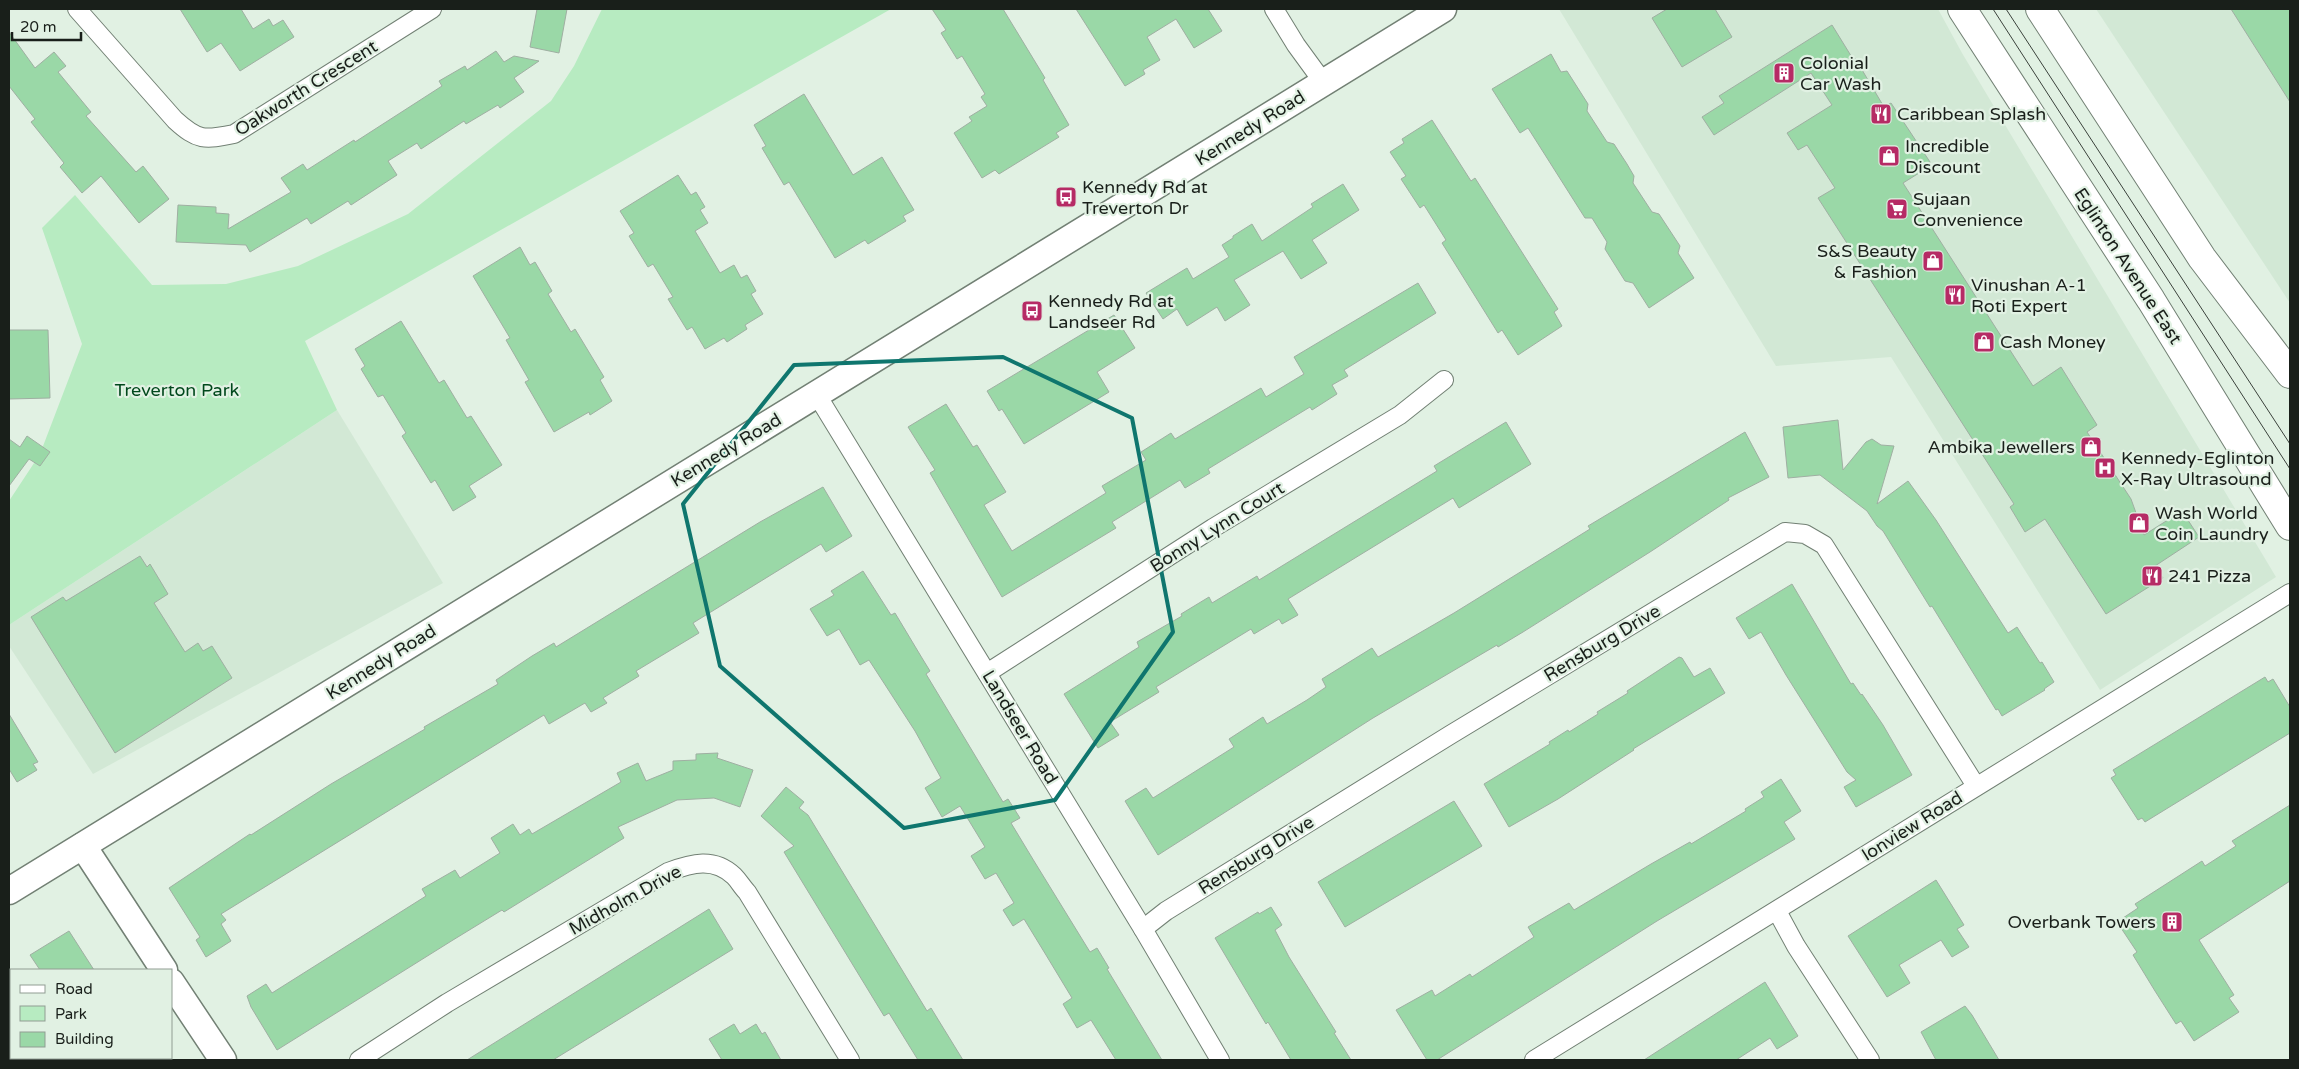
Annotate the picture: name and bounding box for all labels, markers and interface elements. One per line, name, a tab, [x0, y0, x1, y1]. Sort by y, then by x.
scale bar	[12, 10, 81, 42]
text: 20 m	[20, 18, 57, 36]
street label: Oakworth Crescent	[231, 35, 381, 141]
place label: Colonial Car Wash	[1800, 52, 1881, 95]
building icon: Colonial Car Wash	[1772, 61, 1796, 85]
street label: Kennedy Road	[1191, 85, 1309, 171]
restaurant icon: Caribbean Splash	[1869, 102, 1893, 126]
place label: Caribbean Splash	[1897, 103, 2046, 125]
place label: Incredible Discount	[1905, 135, 1989, 178]
shop icon: Incredible Discount	[1877, 144, 1901, 168]
place label: Kennedy Rd at Treverton Dr	[1082, 176, 1208, 219]
street label: Eglinton Avenue East	[2069, 184, 2187, 348]
bus stop icon: Kennedy Rd at Treverton Dr	[1054, 185, 1078, 209]
place label: Sujaan Convenience	[1913, 188, 2023, 231]
supermarket icon: Sujaan Convenience	[1885, 197, 1909, 221]
place label: S&S Beauty & Fashion	[1817, 240, 1917, 283]
shop icon: S&S Beauty & Fashion	[1921, 249, 1945, 273]
place label: Vinushan A-1 Roti Expert	[1971, 274, 2087, 317]
restaurant icon: Vinushan A-1 Roti Expert	[1943, 283, 1967, 307]
place label: Kennedy Rd at Landseer Rd	[1048, 290, 1174, 333]
bus stop icon: Kennedy Rd at Landseer Rd	[1020, 299, 1044, 323]
shop icon: Cash Money	[1972, 330, 1996, 354]
place label: Cash Money	[2000, 331, 2106, 353]
park label: Treverton Park	[115, 379, 240, 401]
street label: Kennedy Road	[667, 408, 785, 492]
shop icon: Ambika Jewellers	[2079, 435, 2103, 459]
place label: Ambika Jewellers	[1927, 436, 2075, 458]
place label: Kennedy-Eglinton X-Ray Ultrasound	[2121, 447, 2275, 490]
hospital icon: Kennedy-Eglinton X-Ray Ultrasound	[2093, 456, 2117, 480]
street label: Bonny Lynn Court	[1146, 477, 1288, 577]
place label: Wash World Coin Laundry	[2155, 502, 2269, 545]
shop icon: Wash World Coin Laundry	[2127, 511, 2151, 535]
restaurant icon: 241 Pizza	[2140, 564, 2164, 588]
place label: 241 Pizza	[2168, 565, 2251, 587]
street label: Rensburg Drive	[1540, 600, 1664, 686]
street label: Kennedy Road	[322, 619, 440, 705]
street label: Landseer Road	[977, 666, 1063, 788]
street label: Ionview Road	[1857, 786, 1967, 866]
street label: Rensburg Drive	[1194, 811, 1318, 899]
street label: Midholm Drive	[565, 860, 685, 940]
building icon: Overbank Towers	[2160, 910, 2184, 934]
place label: Overbank Towers	[2007, 911, 2156, 933]
legend	[10, 969, 172, 1059]
text: Road	[55, 980, 93, 998]
text: Park	[55, 1005, 87, 1023]
text: Building	[55, 1030, 114, 1048]

